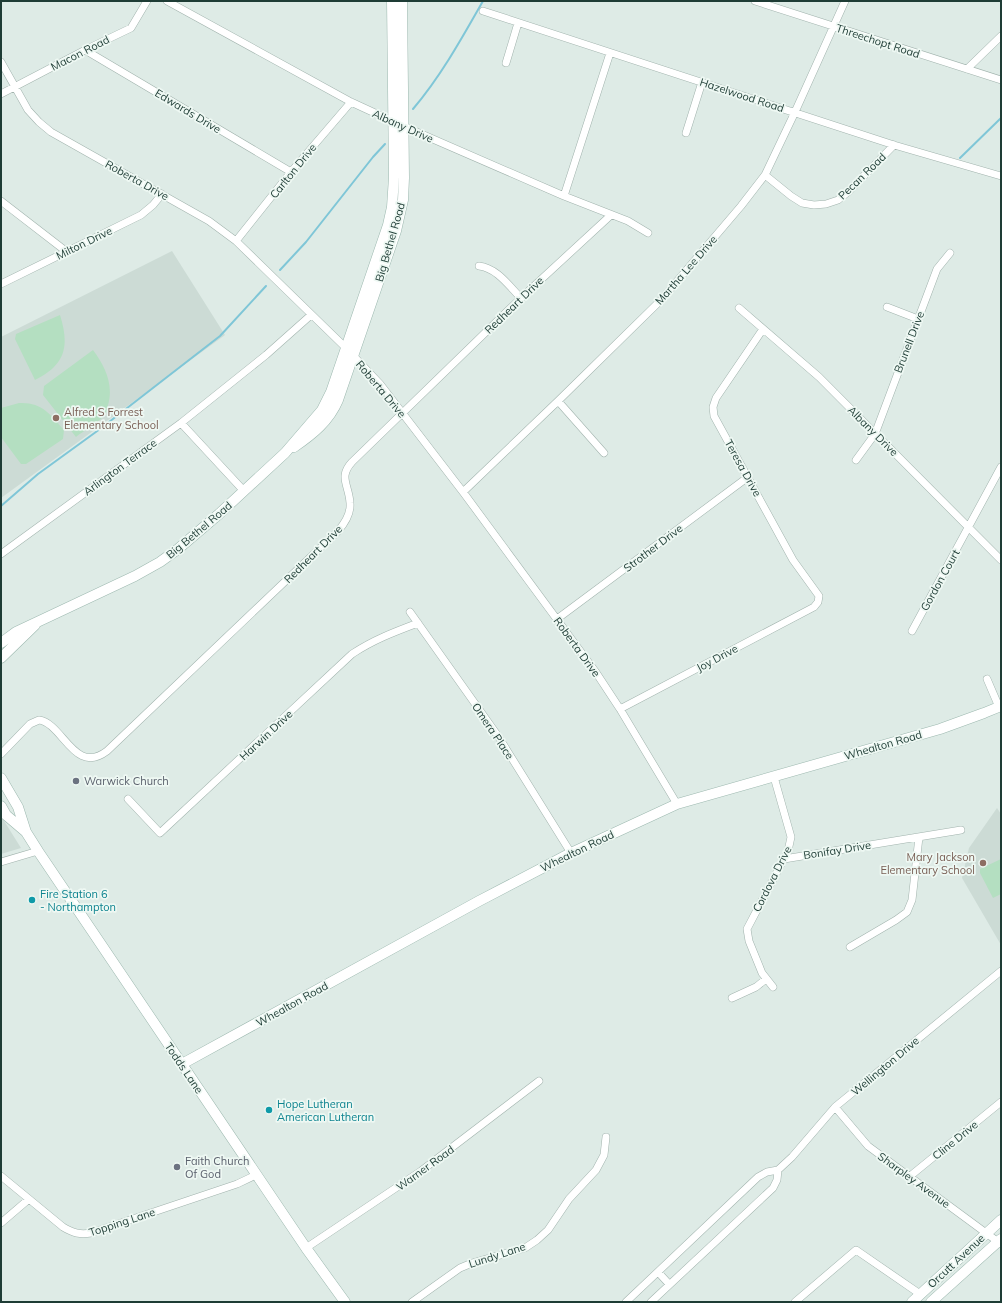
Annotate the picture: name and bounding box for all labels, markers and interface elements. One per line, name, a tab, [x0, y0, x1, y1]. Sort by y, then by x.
street label: Threechopt Road	[834, 21, 922, 61]
street label: Macon Road	[48, 32, 112, 74]
street label: Hazelwood Road	[698, 75, 786, 115]
street label: Edwards Drive	[152, 86, 224, 136]
street label: Albany Drive	[370, 106, 436, 146]
street label: Carlton Drive	[267, 141, 319, 201]
street label: Pecan Road	[835, 150, 889, 202]
street label: Roberta Drive	[103, 157, 171, 203]
street label: Big Bethel Road	[372, 201, 408, 283]
street label: Milton Drive	[54, 223, 114, 263]
street label: Martha Lee Drive	[652, 232, 720, 308]
street label: Redheart Drive	[482, 273, 546, 337]
street label: Brunell Drive	[891, 309, 927, 375]
street label: Roberta Drive	[353, 357, 409, 421]
street label: Albany Drive	[845, 403, 901, 459]
place label: Alfred S Forrest Elementary School	[64, 405, 159, 432]
marker: Alfred S Forrest Elementary School	[51, 413, 61, 423]
street label: Arlington Terrace	[81, 436, 159, 498]
street label: Teresa Drive	[722, 437, 764, 499]
street label: Big Bethel Road	[163, 498, 235, 562]
street label: Strother Drive	[621, 521, 685, 575]
street label: Redheart Drive	[281, 522, 345, 586]
street label: Gordon Court	[917, 547, 963, 613]
street label: Roberta Drive	[551, 614, 603, 680]
street label: Joy Drive	[694, 641, 740, 675]
street label: Omera Place	[469, 700, 517, 762]
street label: Harwin Drive	[237, 707, 295, 763]
street label: Whealton Road	[842, 727, 924, 763]
place label: Warwick Church	[84, 774, 169, 788]
marker: Warwick Church	[71, 776, 81, 786]
street label: Whealton Road	[538, 827, 616, 875]
street label: Bonifay Drive	[802, 838, 872, 862]
street label: Cordova Drive	[749, 844, 795, 914]
place label: Mary Jackson Elementary School	[880, 850, 975, 877]
marker: Mary Jackson Elementary School	[978, 858, 988, 868]
place label: Fire Station 6 - Northampton	[40, 887, 116, 914]
marker: Fire Station 6 - Northampton	[27, 895, 37, 905]
street label: Whealton Road	[254, 978, 330, 1030]
street label: Wellington Drive	[848, 1033, 922, 1099]
street label: Todds Lane	[162, 1040, 206, 1096]
place label: Hope Lutheran American Lutheran	[277, 1097, 374, 1124]
marker: Hope Lutheran American Lutheran	[264, 1105, 274, 1115]
street label: Cline Drive	[929, 1117, 981, 1163]
street label: Warner Road	[393, 1142, 457, 1194]
street label: Sharpley Avenue	[875, 1149, 953, 1211]
place label: Faith Church Of God	[185, 1154, 249, 1181]
marker: Faith Church Of God	[172, 1162, 182, 1172]
street label: Topping Lane	[87, 1205, 157, 1239]
street label: Orcutt Avenue	[925, 1231, 987, 1291]
street label: Lundy Lane	[467, 1239, 527, 1271]

